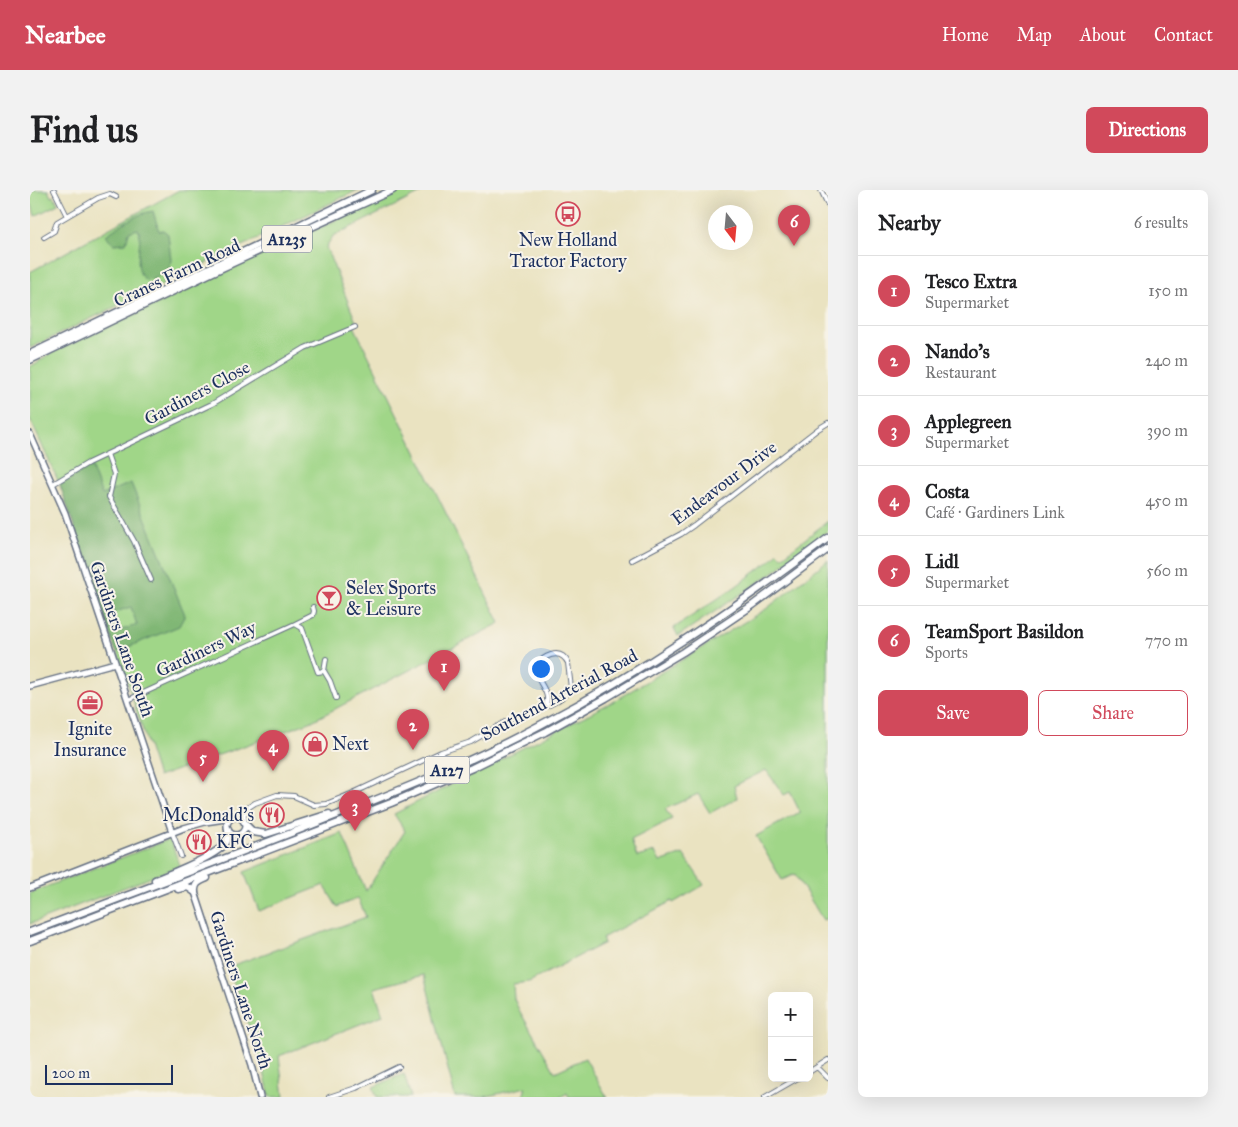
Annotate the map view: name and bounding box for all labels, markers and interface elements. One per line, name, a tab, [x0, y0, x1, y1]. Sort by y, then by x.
text: Nearbee	[25, 20, 106, 50]
text: Home	[942, 24, 989, 46]
text: Map	[1017, 24, 1052, 46]
text: About	[1080, 24, 1126, 46]
text: Contact	[1154, 24, 1213, 46]
button: Directions	[1086, 107, 1208, 153]
text: Find us	[30, 109, 138, 152]
bus stop icon: New Holland Tractor Factory	[555, 201, 581, 227]
north arrow	[708, 205, 753, 250]
pin: 6	[778, 205, 810, 246]
text: Nearby	[878, 210, 941, 236]
text: 6 results	[1134, 213, 1188, 232]
road number: A1235	[262, 226, 312, 252]
place label: New Holland Tractor Factory	[509, 229, 627, 272]
street label: Cranes Farm Road	[110, 234, 244, 312]
text: Tesco Extra	[925, 270, 1017, 293]
text: 1	[891, 281, 897, 300]
text: 150 m	[1148, 281, 1188, 300]
text: Supermarket	[925, 293, 1009, 312]
text: Nando's	[925, 340, 990, 363]
text: 2	[890, 351, 898, 370]
text: 240 m	[1145, 351, 1188, 370]
street label: Gardiners Close	[141, 356, 253, 430]
text: Restaurant	[925, 363, 997, 382]
text: Applegreen	[925, 410, 1012, 433]
text: 3	[891, 421, 897, 440]
text: 390 m	[1147, 421, 1188, 440]
text: Supermarket	[925, 433, 1009, 452]
street label: Endeavour Drive	[667, 436, 781, 530]
text: Costa	[925, 480, 969, 503]
text: 4	[890, 491, 898, 510]
text: 450 m	[1145, 491, 1188, 510]
text: Café · Gardiners Link	[925, 503, 1065, 522]
text: Lidl	[925, 550, 959, 573]
street label: Gardiners Lane South	[85, 558, 159, 720]
text: 5	[890, 561, 898, 580]
text: 560 m	[1146, 561, 1188, 580]
text: Supermarket	[925, 573, 1009, 592]
place label: Selex Sports & Leisure	[346, 577, 436, 620]
bar icon: Selex Sports & Leisure	[316, 585, 342, 611]
street label: Gardiners Way	[152, 616, 260, 682]
text: TeamSport Basildon	[925, 620, 1084, 643]
text: 6	[890, 631, 898, 650]
text: 770 m	[1145, 631, 1188, 650]
text: Sports	[925, 643, 968, 662]
street label: Southend Arterial Road	[477, 644, 641, 746]
pin: 1	[428, 650, 460, 691]
your location	[528, 656, 554, 682]
office icon: Ignite Insurance	[77, 690, 103, 716]
button: Save	[878, 690, 1028, 736]
button: Share	[1038, 690, 1188, 736]
pin: 2	[397, 709, 429, 750]
place label: Ignite Insurance	[54, 718, 126, 761]
pin: 4	[257, 730, 289, 771]
shop icon: Next	[302, 731, 328, 757]
place label: Next	[332, 733, 369, 755]
pin: 5	[187, 741, 219, 782]
road number: A127	[424, 756, 470, 784]
pin: 3	[339, 790, 371, 831]
restaurant icon: McDonald's	[259, 802, 285, 828]
place label: McDonald's	[163, 804, 254, 826]
restaurant icon: KFC	[186, 829, 212, 855]
place label: KFC	[216, 831, 253, 853]
street label: Gardiners Lane North	[205, 908, 277, 1072]
map controls	[768, 992, 813, 1082]
button: +	[768, 992, 813, 1037]
button: −	[768, 1037, 813, 1082]
scale bar	[45, 1062, 172, 1085]
text: 200 m	[52, 1065, 90, 1082]

